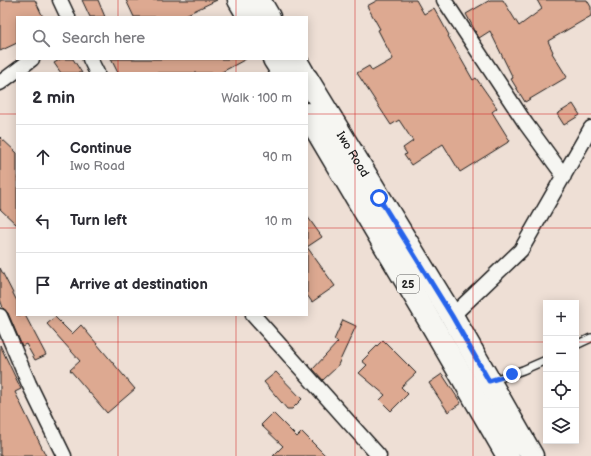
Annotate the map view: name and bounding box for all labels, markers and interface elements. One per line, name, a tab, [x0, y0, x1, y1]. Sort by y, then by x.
search box	[16, 16, 308, 60]
icon: search	[30, 27, 52, 49]
text: Search here	[62, 29, 145, 48]
text: 2 min	[32, 88, 75, 108]
text: Walk · 100 m	[221, 90, 292, 106]
street label: Iwo Road	[333, 128, 373, 180]
text: Continue	[70, 139, 132, 158]
icon: ahead	[32, 146, 54, 168]
text: 90 m	[263, 149, 292, 165]
text: Iwo Road	[70, 158, 125, 174]
route start	[370, 189, 388, 207]
icon: left	[32, 210, 54, 232]
text: Turn left	[70, 211, 127, 230]
text: 10 m	[265, 213, 292, 229]
icon: arrive	[32, 274, 54, 296]
text: Arrive at destination	[70, 275, 208, 294]
road number: 25	[397, 275, 419, 293]
map controls	[543, 300, 579, 444]
button: +	[543, 300, 579, 336]
button: −	[543, 336, 579, 372]
route end	[503, 365, 521, 383]
button: locate	[543, 372, 579, 408]
button: layers	[543, 408, 579, 444]

